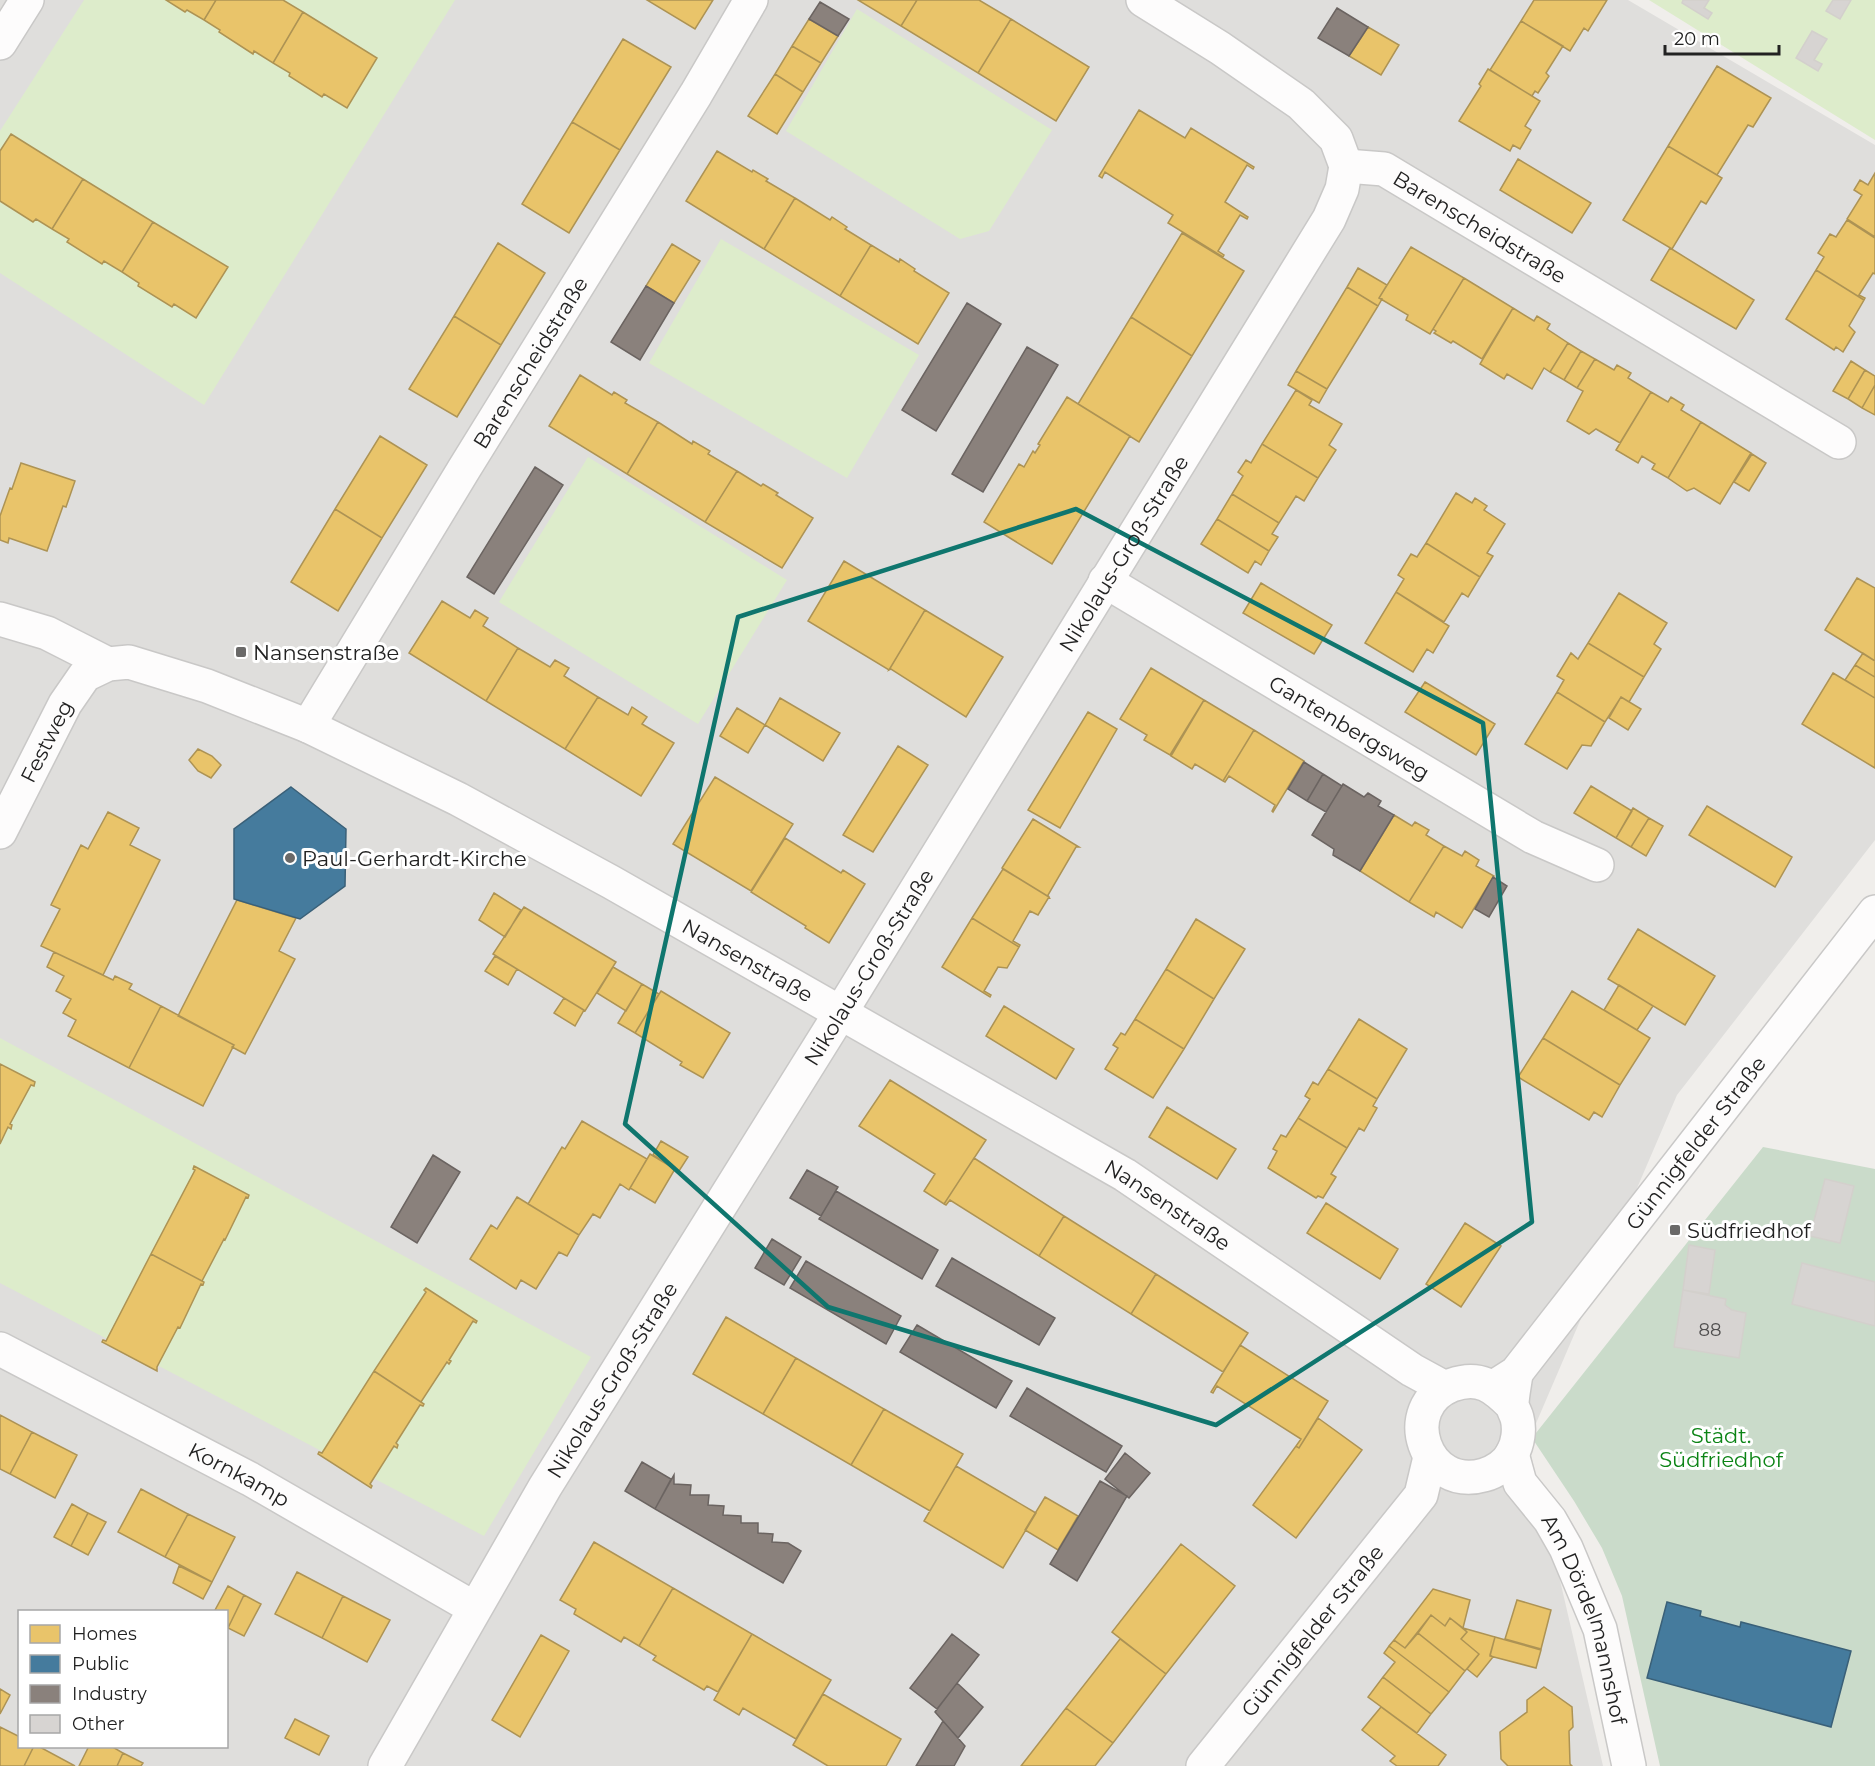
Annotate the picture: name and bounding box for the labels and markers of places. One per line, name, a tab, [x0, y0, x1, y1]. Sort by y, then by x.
place label: Nansenstraße	[253, 640, 399, 665]
marker: Nansenstraße	[234, 645, 248, 659]
place label: Paul-Gerhardt-Kirche	[302, 846, 527, 871]
marker: Paul-Gerhardt-Kirche	[283, 851, 297, 865]
place label: Südfriedhof	[1687, 1218, 1812, 1243]
marker: Südfriedhof	[1668, 1223, 1682, 1237]

